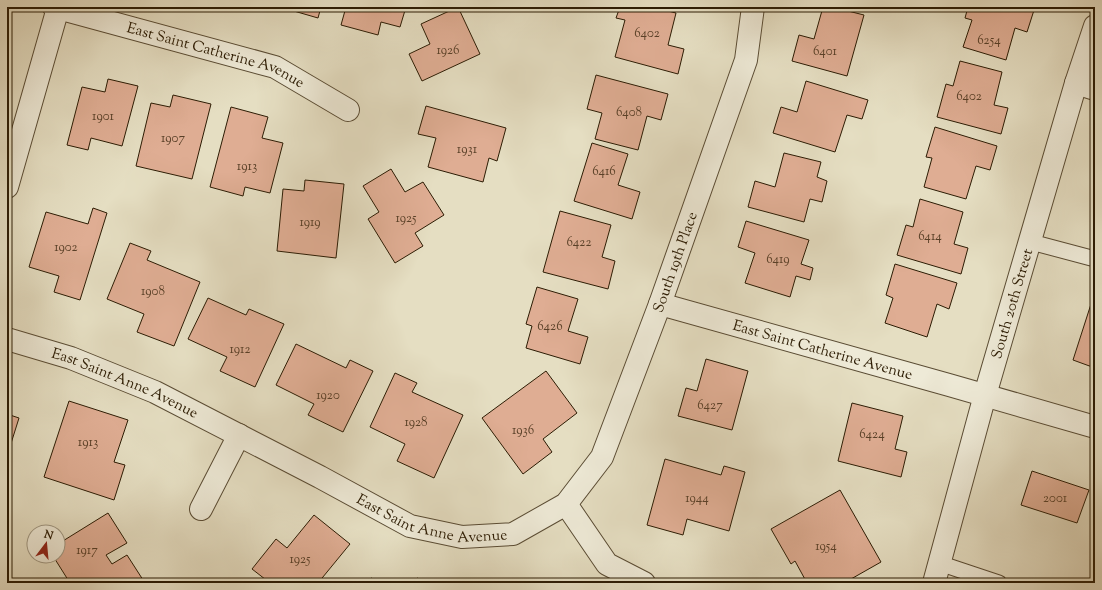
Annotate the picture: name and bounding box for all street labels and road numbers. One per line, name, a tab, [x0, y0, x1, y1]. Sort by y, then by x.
street label: East Saint Catherine Avenue	[124, 18, 308, 94]
street label: South 19th Place	[649, 209, 704, 316]
street label: South 20th Street	[987, 246, 1039, 362]
street label: East Saint Catherine Avenue	[730, 316, 915, 386]
street label: East Saint Anne Avenue	[49, 344, 201, 424]
street label: East Saint Anne Avenue	[352, 490, 508, 549]

